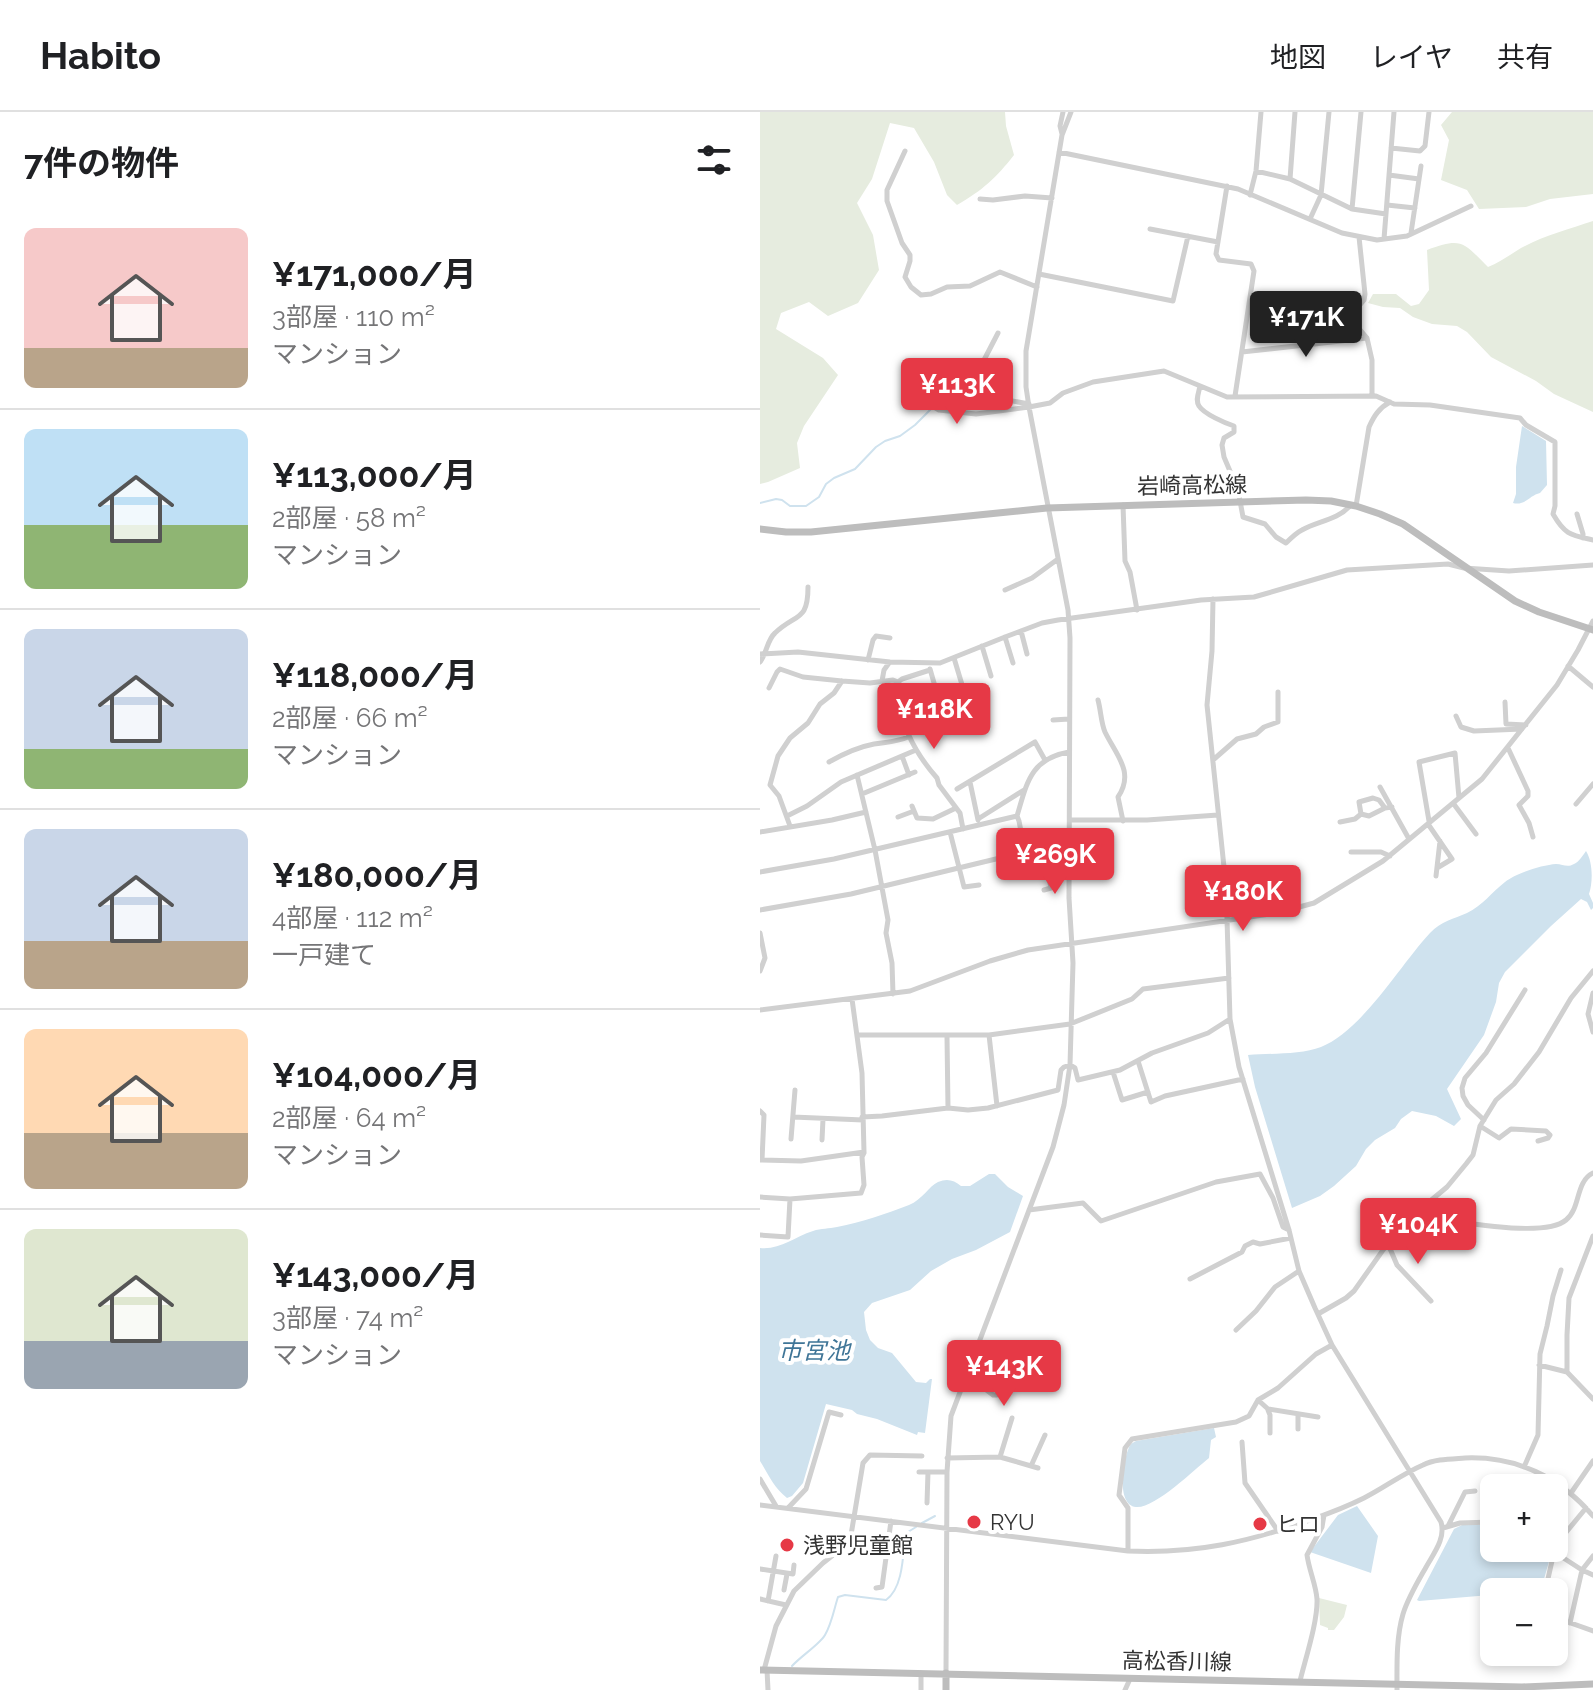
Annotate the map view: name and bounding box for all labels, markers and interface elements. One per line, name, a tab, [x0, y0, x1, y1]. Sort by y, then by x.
text: Habito	[40, 33, 161, 78]
text: 地図	[1270, 41, 1326, 74]
text: レイヤ	[1370, 41, 1453, 74]
text: 共有	[1497, 41, 1553, 74]
icon: filters	[692, 138, 736, 182]
text: 7件の物件	[24, 143, 179, 183]
text: ¥171,000/月	[272, 254, 477, 294]
icon: home	[88, 260, 184, 356]
pin: ¥171K	[1250, 291, 1362, 359]
text: 3部屋 · 110 m²	[272, 302, 435, 332]
text: ¥171K	[1268, 302, 1344, 332]
text: マンション	[272, 339, 402, 369]
pin: ¥113K	[901, 358, 1013, 426]
text: ¥113K	[919, 369, 995, 399]
text: ¥113,000/月	[272, 455, 477, 495]
icon: home	[88, 461, 184, 557]
street label: 岩崎高松線	[1137, 471, 1247, 499]
text: 2部屋 · 58 m²	[272, 503, 426, 533]
text: マンション	[272, 540, 402, 570]
text: ¥118,000/月	[272, 655, 478, 695]
icon: home	[88, 661, 184, 757]
pin: ¥118K	[878, 683, 990, 751]
text: ¥118K	[895, 694, 973, 724]
text: 2部屋 · 66 m²	[272, 703, 428, 733]
text: マンション	[272, 740, 402, 770]
pin: ¥269K	[999, 828, 1111, 896]
text: ¥269K	[1014, 839, 1096, 869]
text: ¥180,000/月	[272, 855, 482, 895]
icon: home	[88, 861, 184, 957]
pin: ¥180K	[1187, 865, 1299, 933]
text: ¥180K	[1203, 876, 1283, 906]
text: 4部屋 · 112 m²	[272, 903, 433, 933]
text: 一戸建て	[272, 940, 376, 970]
text: ¥104,000/月	[272, 1055, 481, 1095]
icon: home	[88, 1061, 184, 1157]
text: 2部屋 · 64 m²	[272, 1103, 426, 1133]
text: マンション	[272, 1140, 402, 1170]
pin: ¥104K	[1362, 1198, 1474, 1266]
text: ¥104K	[1378, 1209, 1458, 1239]
text: ¥143,000/月	[272, 1255, 479, 1295]
icon: home	[88, 1261, 184, 1357]
text: 3部屋 · 74 m²	[272, 1303, 423, 1333]
water label: 市宮池	[778, 1336, 852, 1365]
text: マンション	[272, 1340, 402, 1370]
pin: ¥143K	[948, 1340, 1060, 1408]
text: ¥143K	[965, 1351, 1043, 1381]
map controls	[1480, 1474, 1568, 1666]
button: +	[1480, 1474, 1568, 1562]
place label: RYU	[990, 1509, 1035, 1535]
place label: ヒロ	[1276, 1511, 1320, 1537]
marker: RYU	[965, 1513, 983, 1531]
marker: ヒロ	[1251, 1515, 1269, 1533]
place label: 浅野児童館	[803, 1532, 913, 1558]
marker: 浅野児童館	[778, 1536, 796, 1554]
button: −	[1480, 1578, 1568, 1666]
street label: 高松香川線	[1122, 1647, 1232, 1675]

